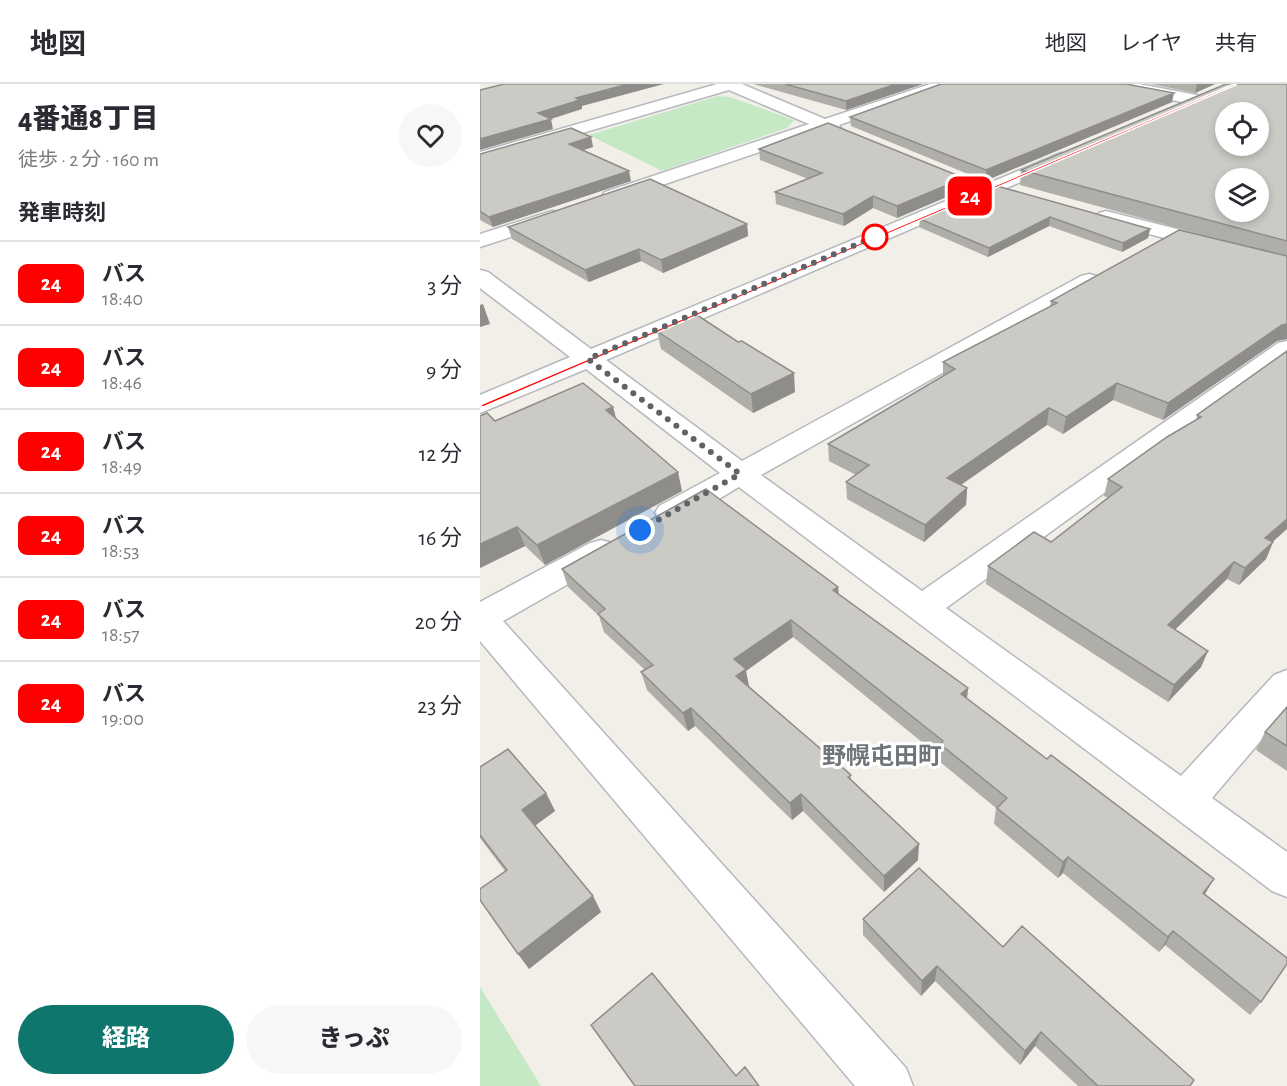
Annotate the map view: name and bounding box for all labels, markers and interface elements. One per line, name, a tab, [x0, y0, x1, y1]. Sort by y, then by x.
text: 地図	[30, 31, 86, 59]
text: 地図	[1045, 33, 1087, 54]
text: レイヤ	[1120, 33, 1182, 54]
text: 共有	[1215, 33, 1257, 54]
map controls	[1215, 102, 1269, 222]
button: locate	[1215, 102, 1269, 156]
button: heart	[399, 104, 462, 167]
text: 4番通8丁目	[18, 106, 158, 134]
text: 徒歩 · 2 分 · 160 m	[18, 150, 159, 170]
button: layers	[1215, 168, 1269, 222]
line badge: 24	[943, 176, 997, 216]
text: 24	[960, 186, 980, 207]
text: 発車時刻	[18, 202, 106, 224]
unlabelled marker	[862, 224, 888, 250]
text: バス	[102, 263, 146, 285]
text: 24	[41, 273, 61, 294]
text: 3 分	[427, 275, 462, 297]
text: 18:40	[102, 289, 143, 309]
text: バス	[102, 347, 146, 369]
text: 24	[41, 357, 61, 378]
text: 9 分	[426, 359, 462, 381]
text: 18:46	[102, 373, 142, 393]
text: バス	[102, 431, 146, 453]
text: 24	[41, 441, 61, 462]
text: 12 分	[419, 443, 462, 465]
text: 18:49	[102, 457, 142, 477]
text: バス	[102, 515, 146, 537]
your location	[625, 515, 655, 545]
text: 24	[41, 525, 61, 546]
text: 16 分	[418, 527, 462, 549]
text: 18:53	[102, 541, 140, 561]
text: バス	[102, 599, 146, 621]
text: 24	[41, 609, 61, 630]
text: 20 分	[415, 611, 462, 633]
text: 18:57	[102, 625, 140, 645]
text: バス	[102, 683, 146, 705]
text: 24	[41, 693, 61, 714]
text: 23 分	[417, 695, 462, 717]
text: 19:00	[102, 709, 144, 729]
district label: 野幌屯田町	[822, 743, 942, 769]
button: 経路	[18, 1005, 234, 1074]
button: きっぷ	[246, 1005, 462, 1074]

